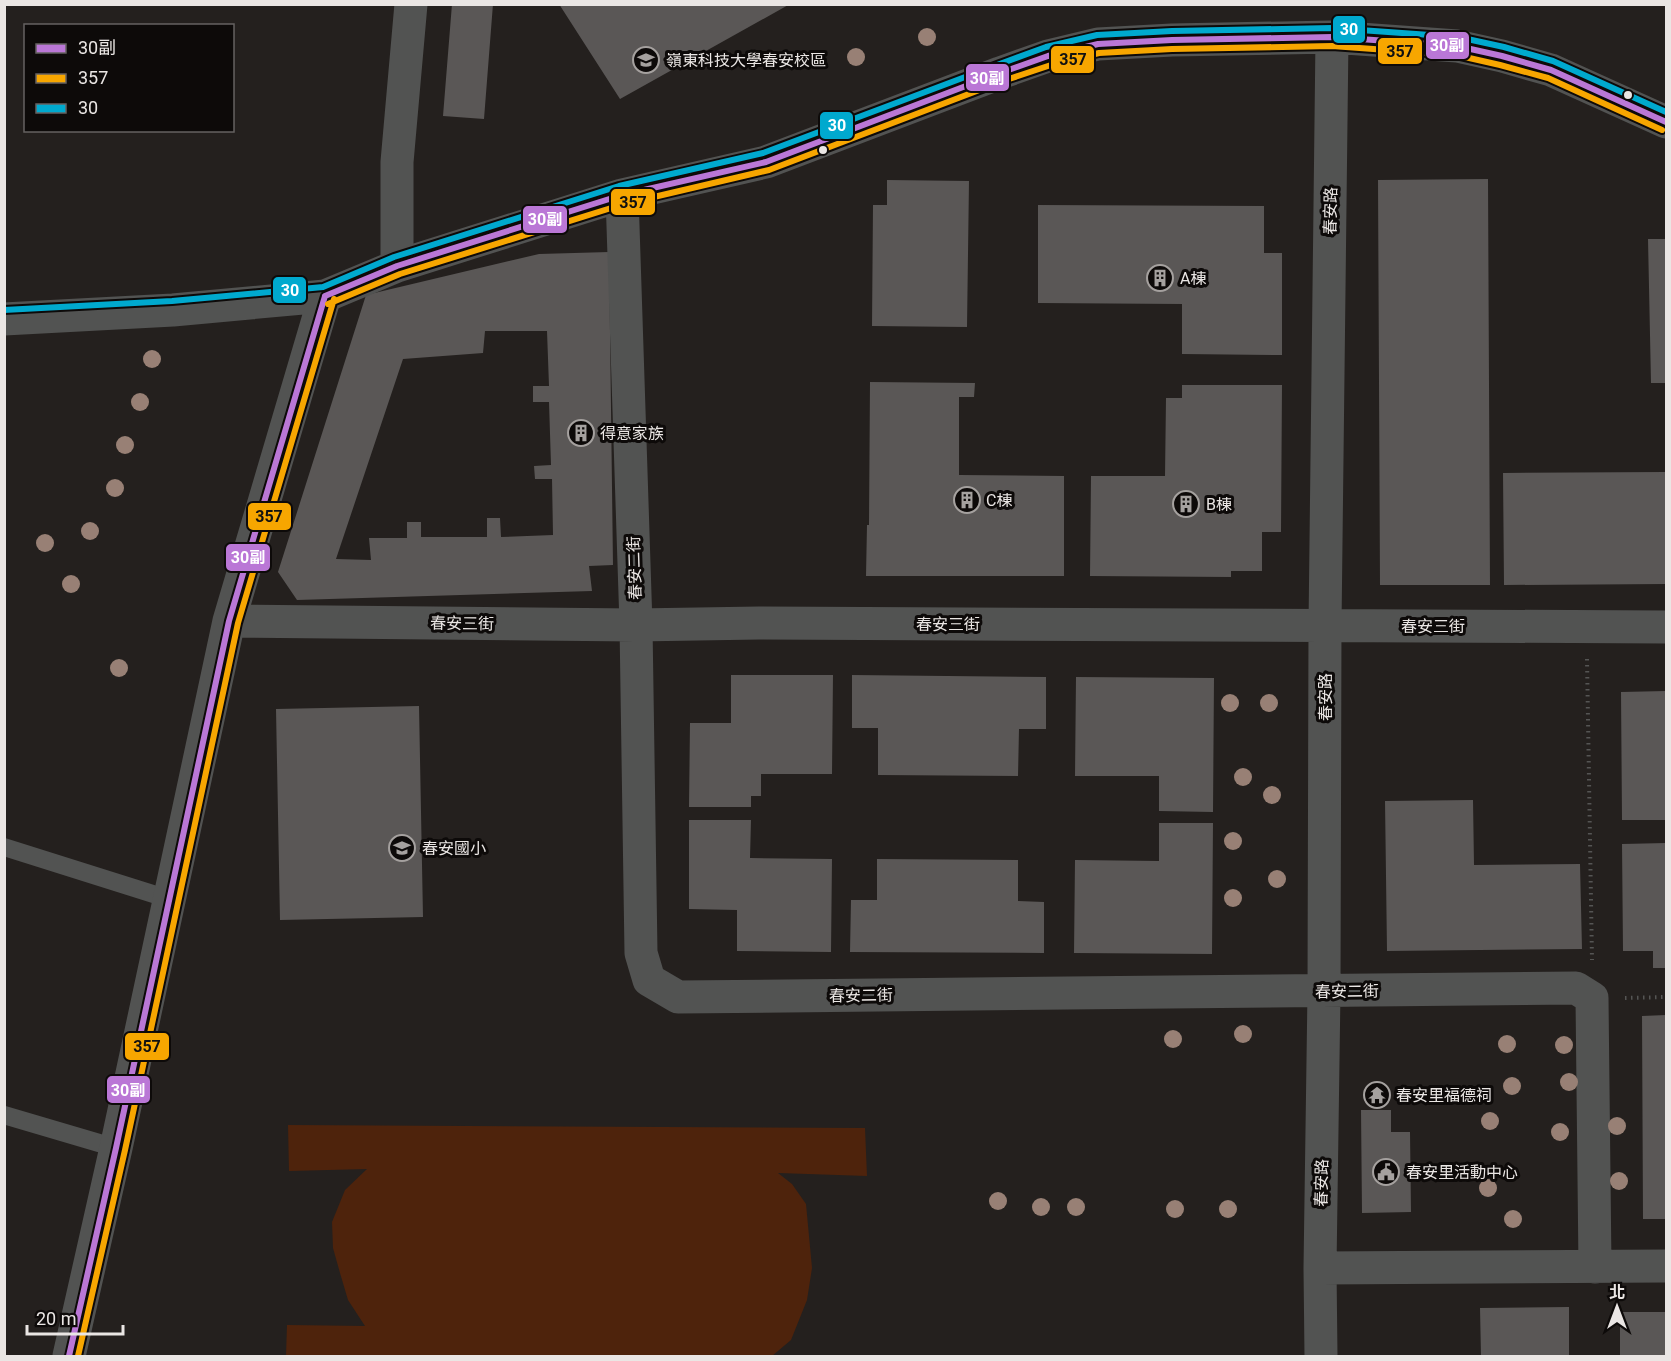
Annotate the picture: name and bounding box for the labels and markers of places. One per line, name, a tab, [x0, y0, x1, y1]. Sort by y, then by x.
school or university icon: 嶺東科技大學春安校區	[631, 45, 661, 75]
place label: 嶺東科技大學春安校區	[666, 51, 826, 70]
unlabelled marker	[1622, 89, 1634, 101]
unlabelled marker	[817, 144, 829, 156]
building icon: A棟	[1145, 263, 1175, 293]
place label: A棟	[1180, 269, 1206, 288]
building icon: 得意家族	[566, 418, 596, 448]
place label: 得意家族	[600, 424, 664, 443]
building icon: C棟	[952, 485, 982, 515]
building icon: B棟	[1171, 489, 1201, 519]
place label: C棟	[986, 491, 1012, 510]
place label: B棟	[1206, 495, 1232, 514]
school or university icon: 春安國小	[387, 833, 417, 863]
place label: 春安國小	[422, 839, 486, 858]
temple icon: 春安里福德祠	[1362, 1080, 1392, 1110]
place label: 春安里福德祠	[1396, 1086, 1492, 1105]
public building icon: 春安里活動中心	[1371, 1157, 1401, 1187]
place label: 春安里活動中心	[1406, 1163, 1518, 1182]

